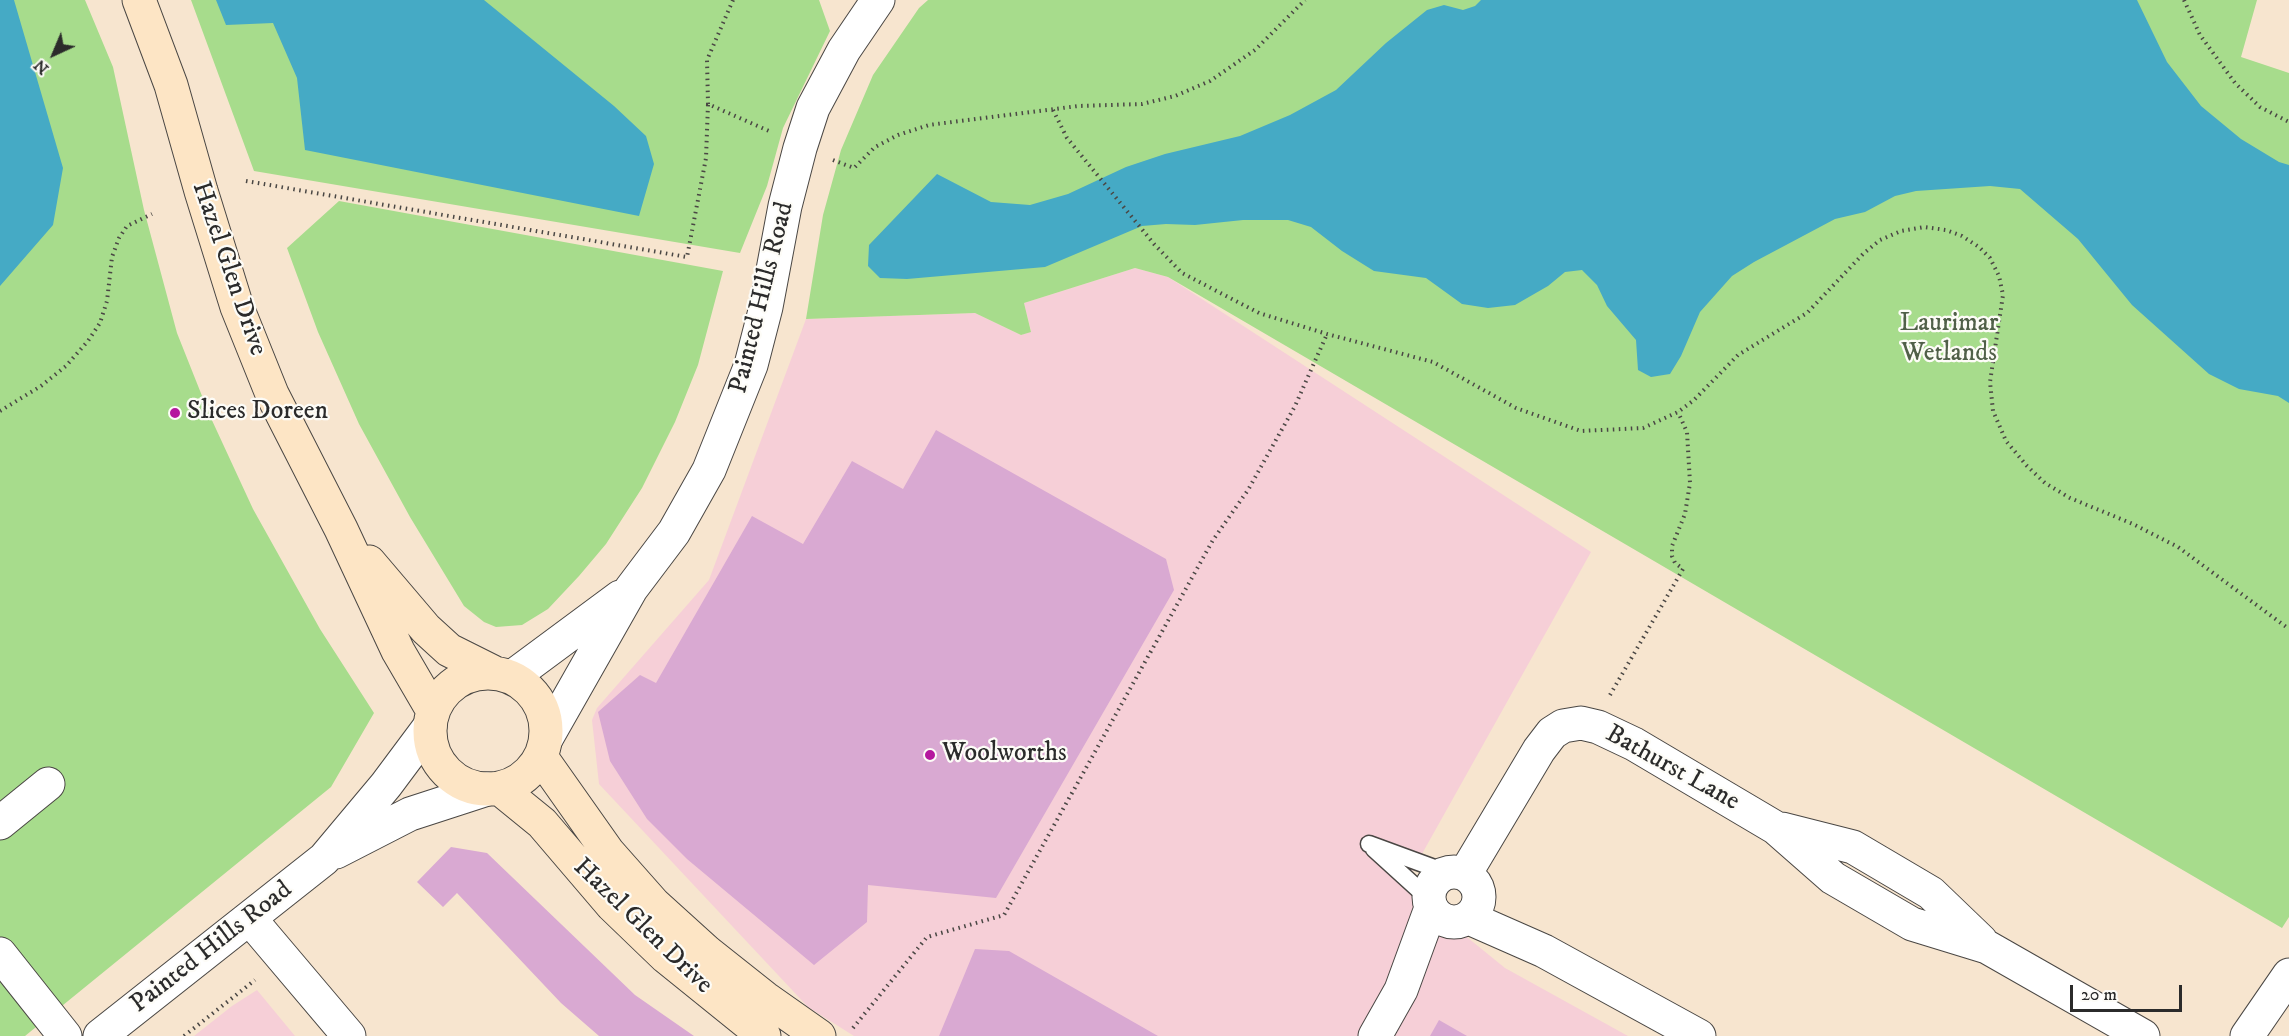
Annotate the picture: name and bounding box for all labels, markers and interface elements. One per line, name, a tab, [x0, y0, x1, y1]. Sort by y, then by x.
north arrow	[24, 24, 84, 84]
text: N	[30, 55, 53, 79]
street label: Hazel Glen Drive	[184, 178, 272, 360]
street label: Painted Hills Road	[724, 199, 802, 397]
park label: Laurimar Wetlands	[1900, 309, 1998, 370]
place label: Slices Doreen	[187, 397, 328, 429]
marker: Slices Doreen	[168, 406, 182, 420]
street label: Bathurst Lane	[1600, 719, 1744, 819]
place label: Woolworths	[942, 739, 1067, 771]
marker: Woolworths	[923, 748, 937, 762]
street label: Hazel Glen Drive	[566, 853, 718, 1001]
street label: Painted Hills Road	[125, 875, 299, 1021]
scale bar	[2073, 973, 2186, 1011]
text: 20 m	[2081, 984, 2117, 1006]

